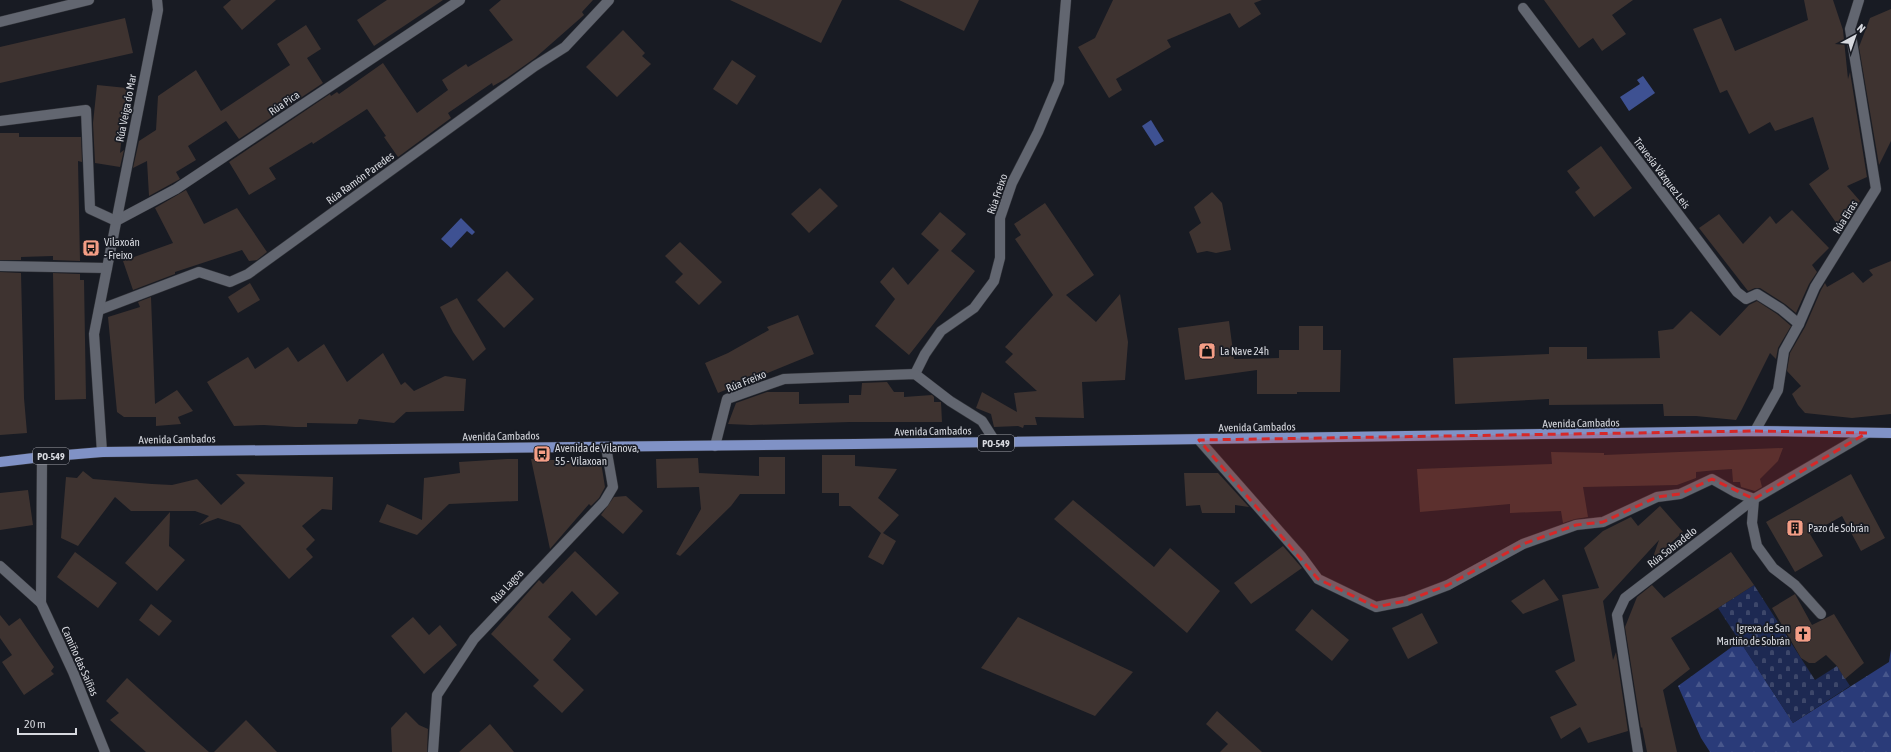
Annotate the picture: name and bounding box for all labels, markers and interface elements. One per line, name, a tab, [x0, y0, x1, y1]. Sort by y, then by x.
north arrow	[1835, 16, 1875, 56]
text: N	[1855, 22, 1868, 35]
street label: Rúa Veiga do Mar	[114, 72, 139, 143]
street label: Rúa Pica	[266, 88, 302, 118]
street label: Travesía Vázquez Leis	[1631, 135, 1693, 211]
street label: Rúa Ramón Paredes	[324, 149, 396, 207]
street label: Rúa Freixo	[985, 172, 1009, 216]
street label: Rúa Eiras	[1830, 198, 1860, 236]
place label: Vilaxoán - Freixo	[104, 236, 140, 261]
bus stop icon: Vilaxoán - Freixo	[81, 238, 101, 258]
shop icon: La Nave 24h	[1197, 341, 1217, 361]
place label: La Nave 24h	[1220, 345, 1269, 357]
street label: Rúa Freixo	[724, 368, 768, 394]
street label: Avenida Cambados	[1542, 416, 1620, 430]
street label: Avenida Cambados	[1218, 420, 1296, 434]
street label: Avenida Cambados	[894, 424, 972, 438]
street label: Avenida Cambados	[462, 429, 540, 443]
street label: Avenida Cambados	[138, 432, 216, 446]
road number: PO-549	[978, 435, 1014, 451]
place label: Avenida de Vilanova, 55 - Vilaxoan	[555, 442, 639, 467]
bus stop icon: Avenida de Vilanova, 55 - Vilaxoan	[532, 444, 552, 464]
road number: PO-549	[33, 448, 69, 464]
building icon: Pazo de Sobrán	[1785, 518, 1805, 538]
place label: Pazo de Sobrán	[1808, 522, 1869, 534]
street label: Rúa Sobradelo	[1645, 524, 1699, 570]
street label: Rúa Lagoa	[488, 567, 526, 605]
place label: Igrexa de San Martiño de Sobrán	[1716, 622, 1790, 647]
street label: Camiño das Saíñas	[59, 624, 101, 698]
church icon: Igrexa de San Martiño de Sobrán	[1793, 624, 1813, 644]
scale bar	[18, 710, 76, 736]
text: 20 m	[24, 717, 46, 731]

